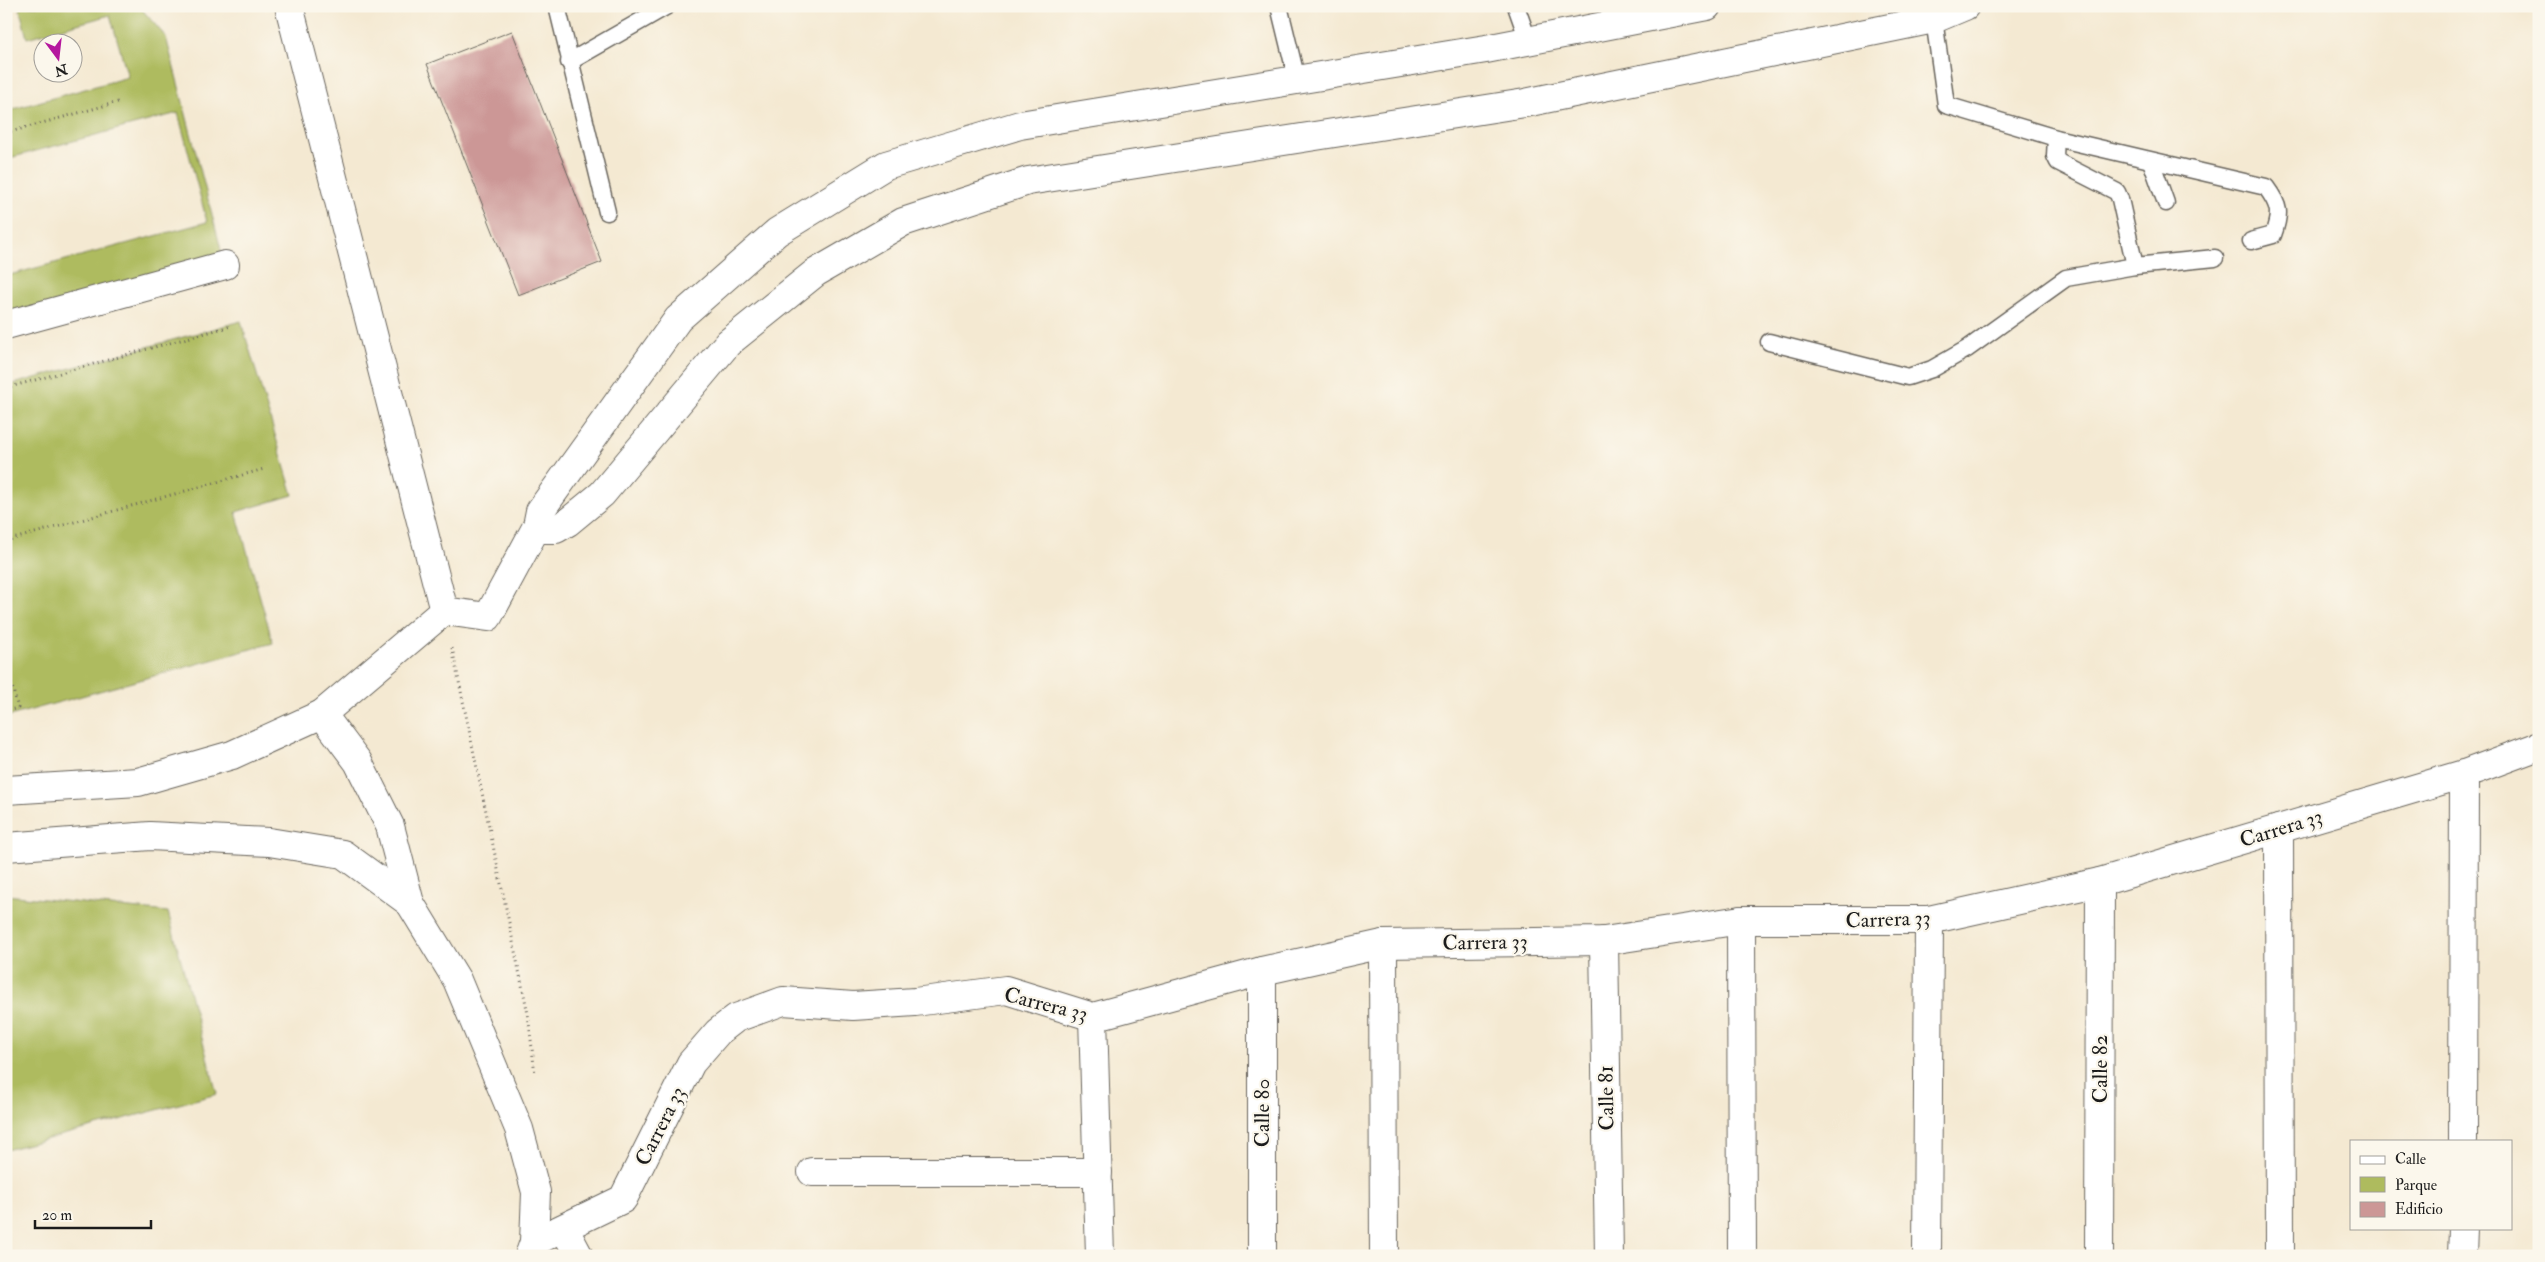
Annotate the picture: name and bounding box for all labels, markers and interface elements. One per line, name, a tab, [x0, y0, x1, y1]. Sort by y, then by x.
north arrow	[32, 32, 82, 82]
text: N	[53, 60, 70, 80]
street label: Carrera 33	[2236, 803, 2326, 854]
street label: Carrera 33	[1845, 905, 1931, 934]
street label: Carrera 33	[1442, 928, 1528, 957]
street label: Carrera 33	[1001, 981, 1091, 1028]
street label: Calle 82	[2087, 1035, 2114, 1103]
street label: Calle 81	[1592, 1065, 1621, 1131]
street label: Calle 80	[1249, 1079, 1276, 1147]
street label: Carrera 33	[629, 1082, 692, 1170]
legend	[2350, 1140, 2512, 1230]
text: Calle	[2395, 1150, 2426, 1169]
text: Parque	[2395, 1176, 2437, 1195]
scale bar	[35, 1197, 151, 1229]
text: Edificio	[2395, 1200, 2443, 1219]
text: 20 m	[42, 1206, 72, 1225]

